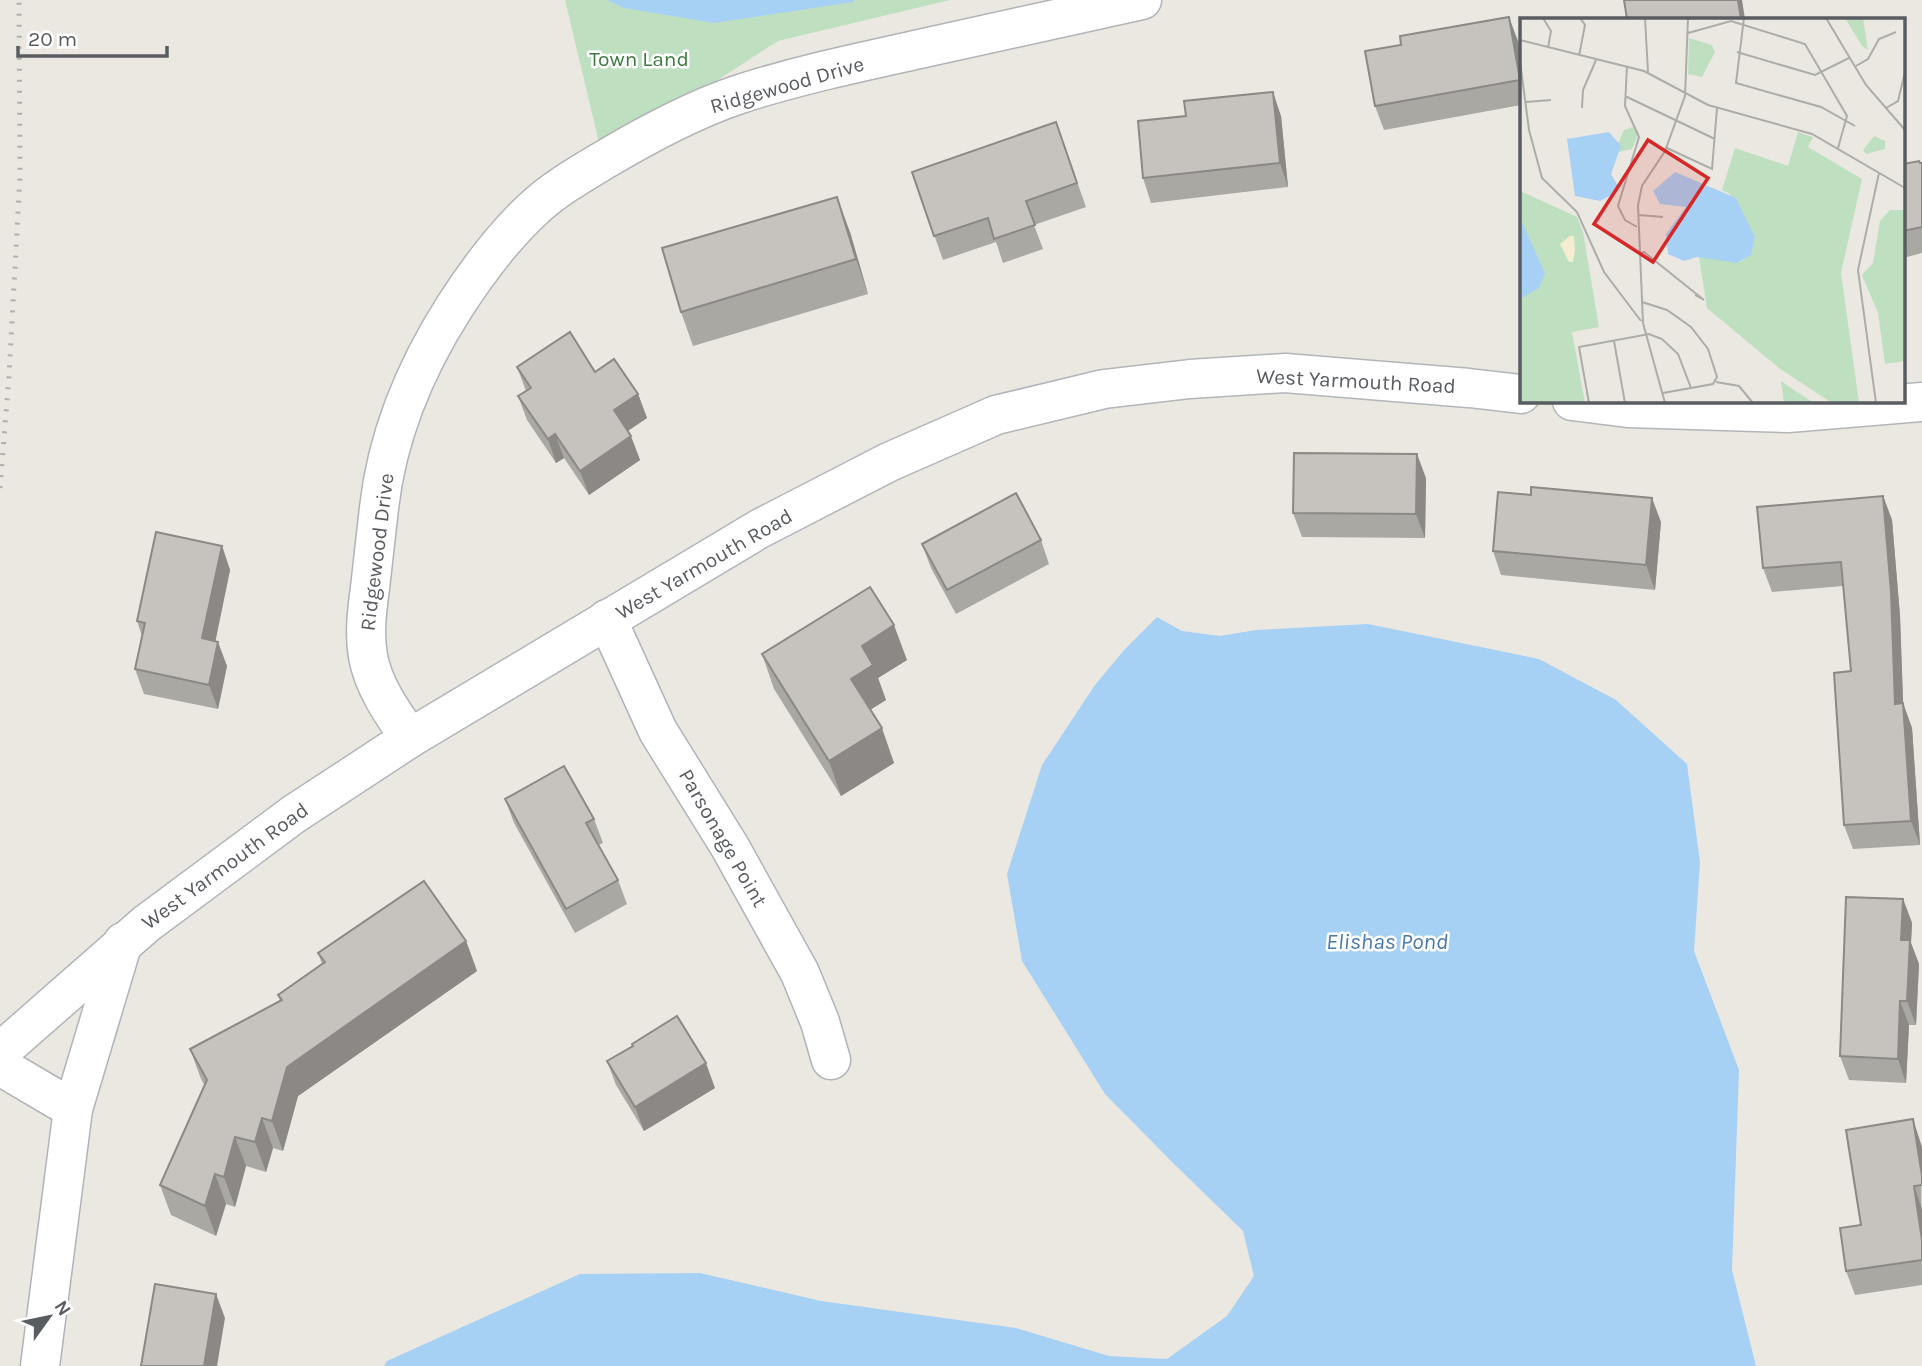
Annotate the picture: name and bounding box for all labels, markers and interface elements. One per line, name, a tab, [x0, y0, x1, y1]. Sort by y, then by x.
scale bar	[18, 14, 166, 58]
inset map	[1520, 18, 1904, 402]
text: 20 m	[28, 27, 77, 51]
park label: Town Land	[589, 47, 689, 71]
street label: Ridgewood Drive	[707, 52, 867, 118]
street label: West Yarmouth Road	[1256, 364, 1456, 398]
street label: Ridgewood Drive	[355, 472, 399, 632]
street label: West Yarmouth Road	[611, 504, 797, 624]
street label: Parsonage Point	[674, 765, 772, 911]
street label: West Yarmouth Road	[137, 798, 313, 934]
water label: Elishas Pond	[1326, 928, 1448, 955]
north arrow	[14, 1282, 84, 1352]
text: N	[49, 1297, 75, 1320]

